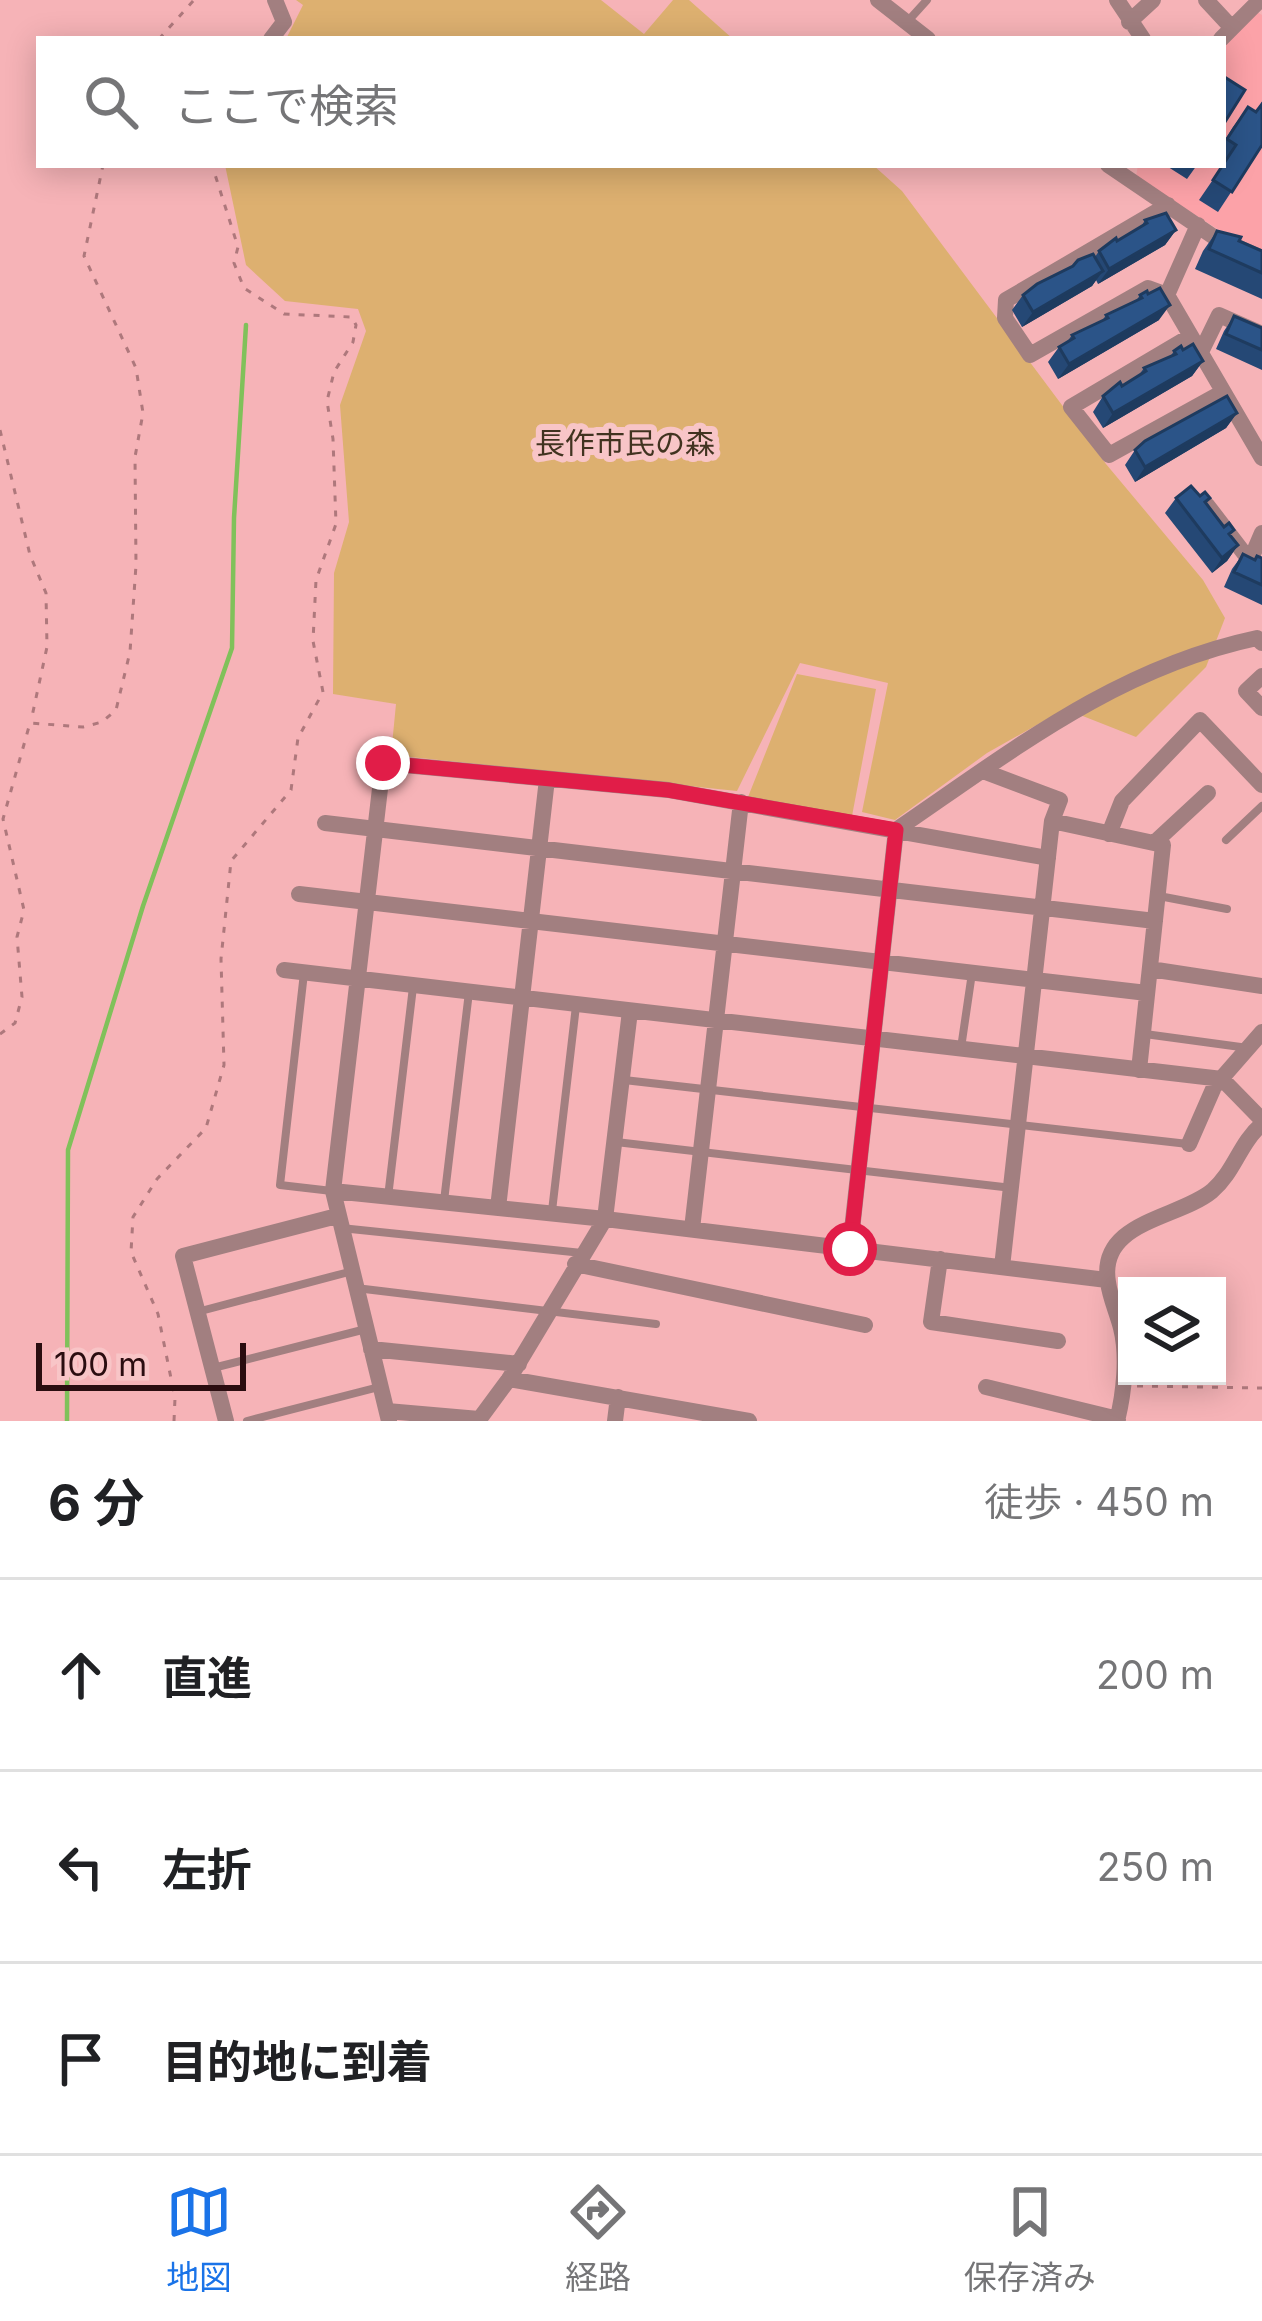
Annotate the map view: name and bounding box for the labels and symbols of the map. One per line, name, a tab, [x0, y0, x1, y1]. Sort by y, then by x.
park label: 長作市民の森	[535, 425, 715, 461]
route end	[356, 736, 410, 790]
route start	[823, 1222, 877, 1276]
scale bar	[36, 1337, 246, 1390]

